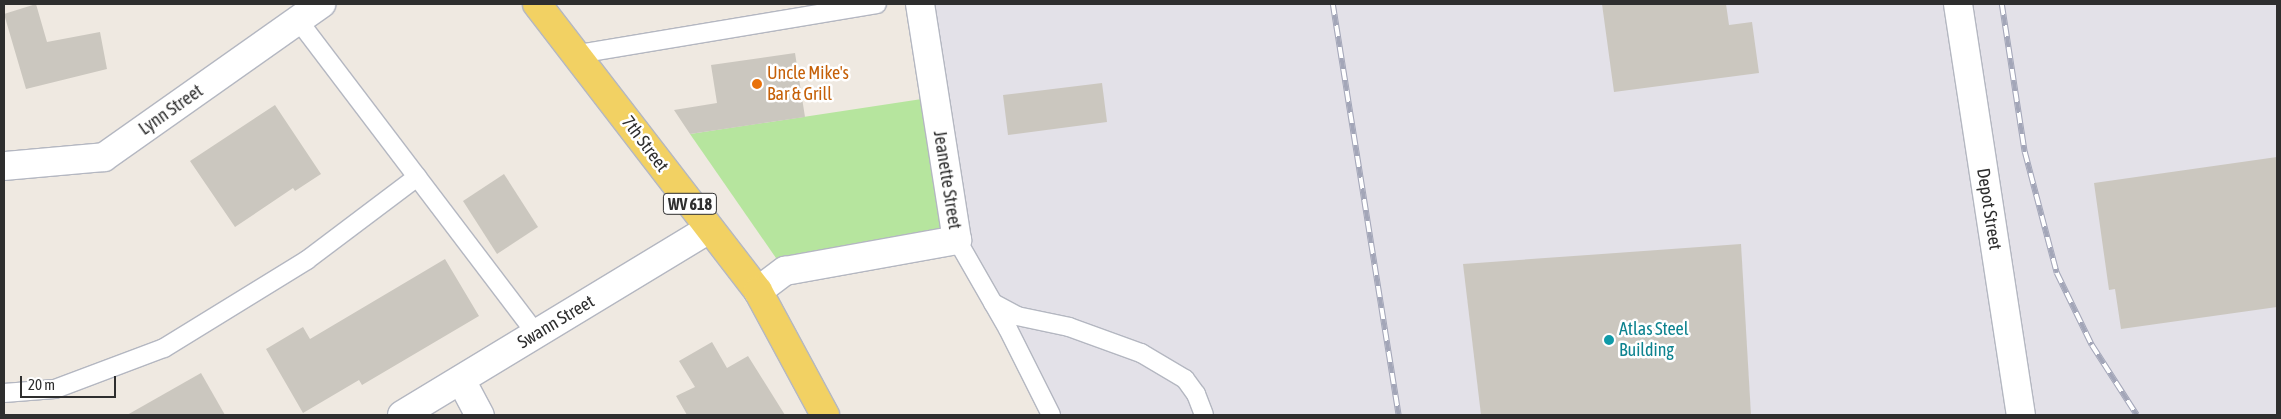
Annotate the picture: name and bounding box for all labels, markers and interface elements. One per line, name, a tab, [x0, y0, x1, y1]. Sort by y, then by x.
place label: Uncle Mike's Bar & Grill	[767, 63, 849, 106]
marker: Uncle Mike's Bar & Grill	[751, 78, 763, 90]
street label: Lynn Street	[135, 80, 207, 140]
street label: 7th Street	[617, 112, 673, 176]
street label: Jeanette Street	[929, 129, 965, 231]
street label: Depot Street	[1972, 167, 2006, 251]
road number: WV 618	[662, 190, 718, 218]
street label: Swann Street	[514, 291, 598, 353]
place label: Atlas Steel Building	[1619, 319, 1689, 362]
marker: Atlas Steel Building	[1603, 334, 1615, 346]
scale bar	[22, 366, 119, 398]
text: 20 m	[28, 376, 55, 393]

